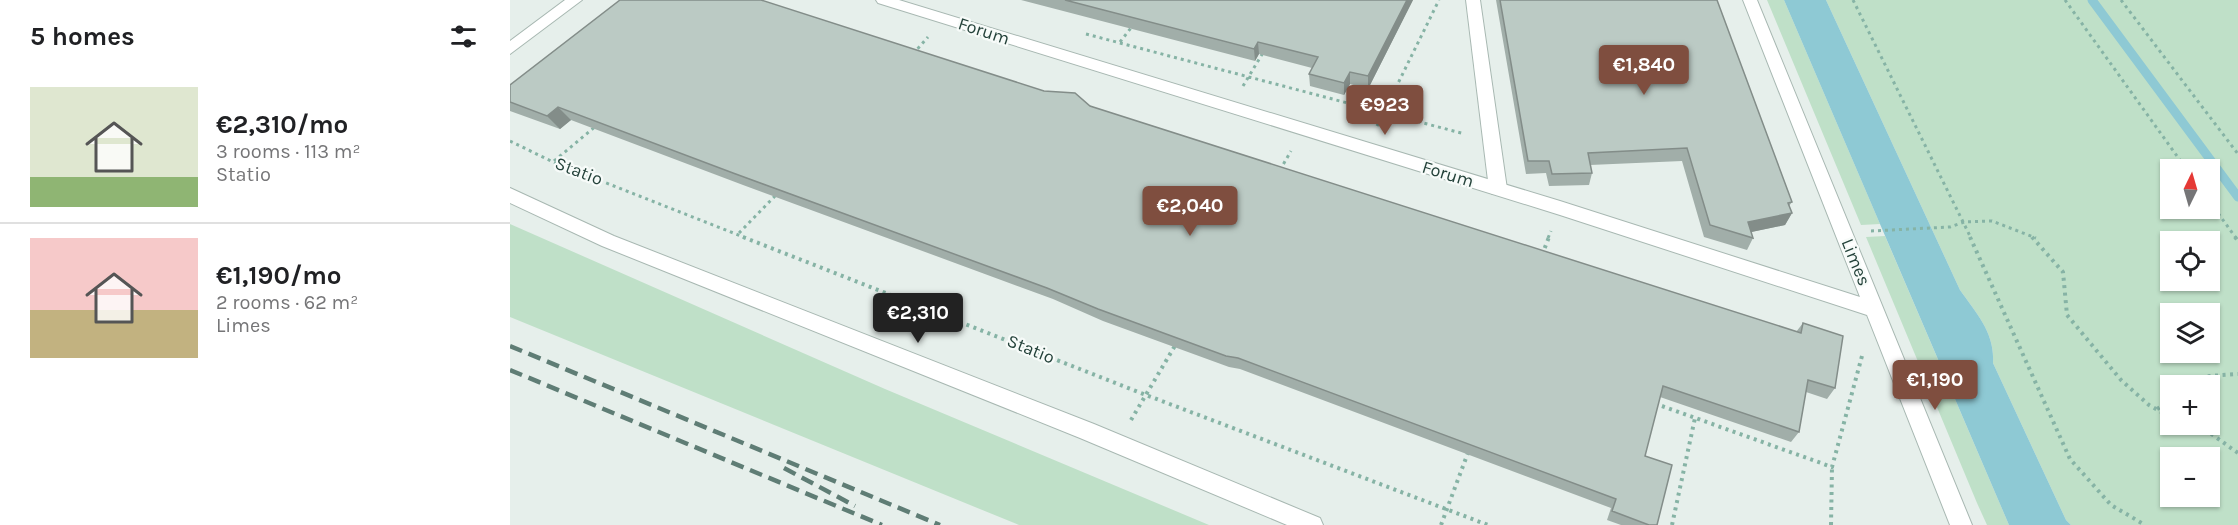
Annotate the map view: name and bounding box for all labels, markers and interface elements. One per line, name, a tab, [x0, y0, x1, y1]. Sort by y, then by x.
street label: Forum	[955, 12, 1013, 50]
icon: filters	[447, 20, 480, 53]
text: 5 homes	[30, 21, 135, 52]
pin: €1,840	[1595, 45, 1693, 96]
text: €1,840	[1613, 53, 1675, 76]
pin: €923	[1349, 85, 1421, 136]
text: €923	[1360, 93, 1410, 116]
text: €2,310/mo	[216, 109, 348, 140]
icon: home	[78, 111, 150, 183]
text: 3 rooms · 113 m²	[216, 140, 360, 163]
street label: Statio	[552, 152, 606, 190]
street label: Forum	[1419, 156, 1477, 192]
north arrow	[2160, 159, 2220, 219]
map controls	[2160, 159, 2220, 507]
text: Statio	[216, 163, 271, 186]
pin: €2,040	[1141, 186, 1239, 237]
text: €2,040	[1156, 194, 1224, 217]
button: locate	[2160, 231, 2220, 291]
street label: Limes	[1837, 235, 1875, 289]
text: €1,190/mo	[216, 260, 342, 291]
icon: home	[78, 262, 150, 334]
text: 2 rooms · 62 m²	[216, 291, 358, 314]
pin: €2,310	[869, 293, 967, 344]
text: €2,310	[887, 301, 949, 324]
button: layers	[2160, 303, 2220, 363]
text: Limes	[216, 314, 271, 337]
street label: Statio	[1004, 330, 1058, 368]
pin: €1,190	[1886, 360, 1984, 411]
text: €1,190	[1907, 368, 1963, 391]
button: +	[2160, 375, 2220, 435]
button: −	[2160, 447, 2220, 507]

